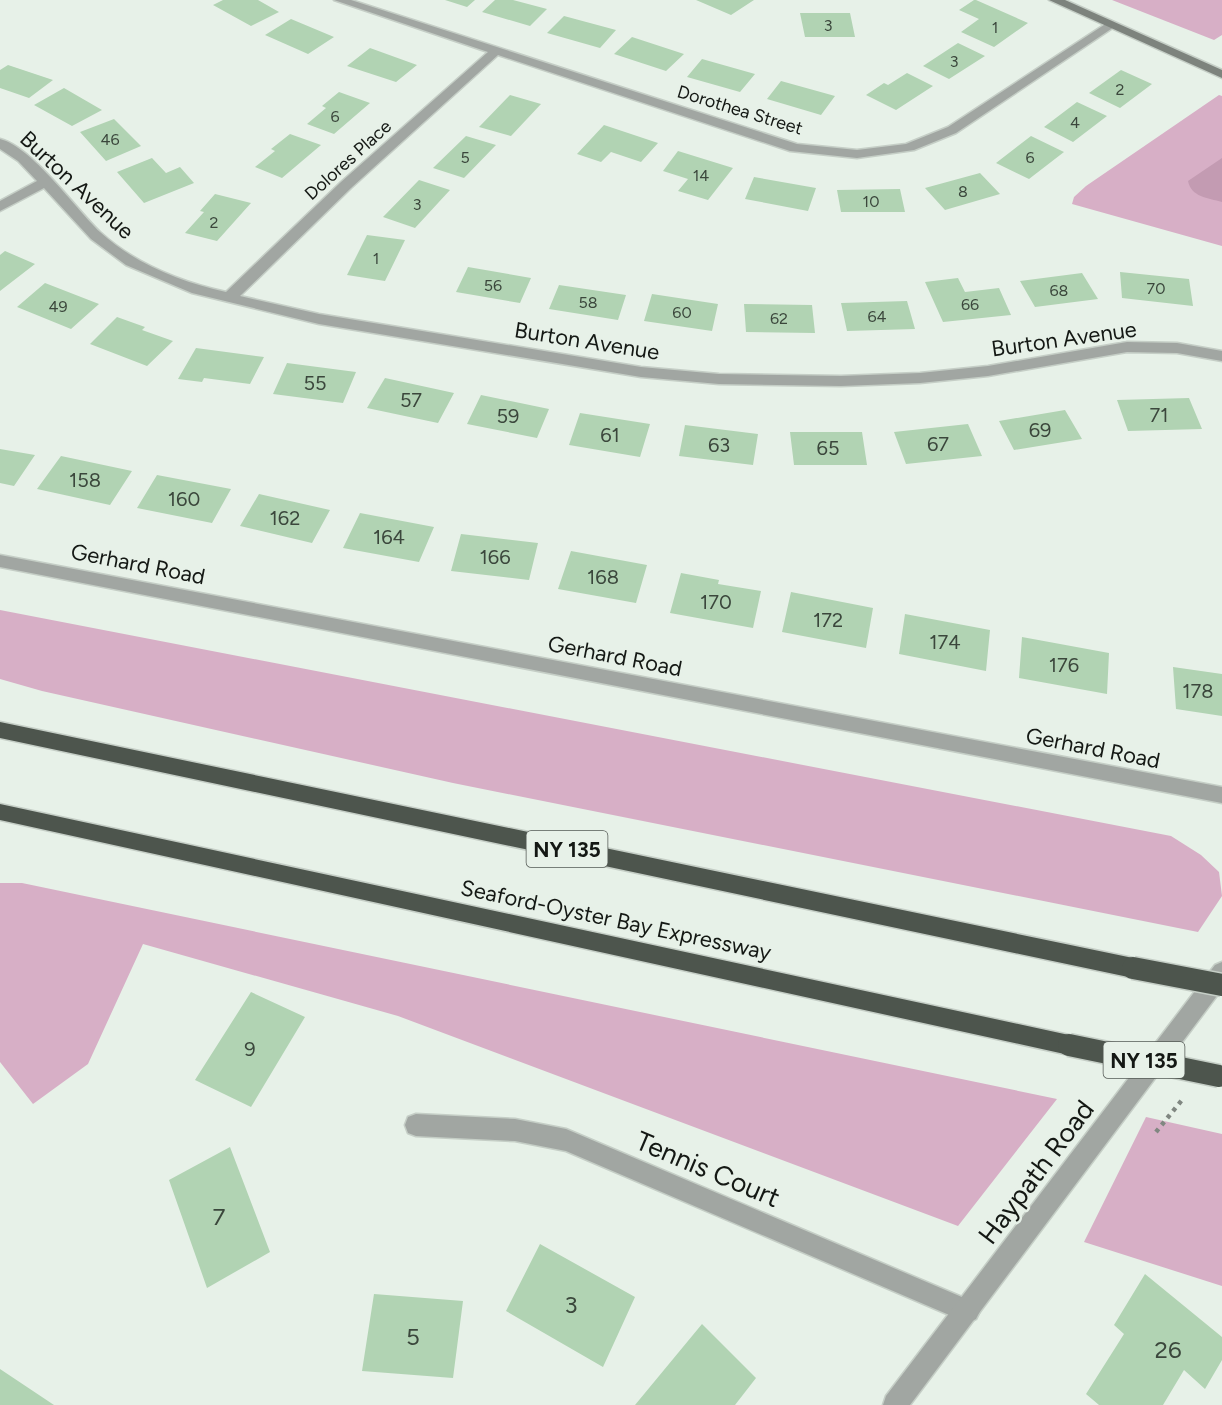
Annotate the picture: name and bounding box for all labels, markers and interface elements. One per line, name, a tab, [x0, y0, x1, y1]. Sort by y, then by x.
house number: 3	[824, 16, 832, 35]
house number: 1	[992, 18, 998, 37]
house number: 3	[950, 52, 958, 71]
street label: Dorothea Street	[675, 80, 806, 140]
house number: 2	[1116, 80, 1124, 99]
house number: 6	[330, 107, 340, 126]
house number: 4	[1070, 113, 1080, 132]
street label: Dolores Place	[300, 115, 396, 205]
street label: Burton Avenue	[14, 125, 140, 245]
house number: 46	[101, 130, 120, 149]
house number: 5	[460, 148, 470, 167]
house number: 6	[1025, 148, 1035, 167]
house number: 14	[693, 166, 709, 185]
house number: 8	[958, 182, 968, 201]
house number: 10	[863, 192, 879, 211]
house number: 3	[413, 195, 421, 214]
house number: 2	[210, 213, 218, 232]
house number: 1	[373, 249, 379, 268]
house number: 56	[484, 276, 502, 295]
house number: 70	[1147, 279, 1165, 298]
house number: 68	[1050, 281, 1068, 300]
house number: 58	[578, 293, 598, 312]
house number: 66	[961, 295, 979, 314]
house number: 49	[49, 297, 68, 316]
house number: 60	[672, 303, 692, 322]
house number: 64	[868, 307, 887, 326]
house number: 62	[770, 309, 788, 328]
street label: Burton Avenue	[990, 315, 1138, 363]
street label: Burton Avenue	[513, 316, 661, 366]
house number: 55	[304, 371, 327, 395]
house number: 57	[400, 388, 422, 412]
house number: 71	[1150, 403, 1169, 427]
house number: 59	[497, 404, 519, 428]
house number: 69	[1029, 418, 1051, 442]
house number: 61	[600, 423, 620, 447]
house number: 67	[927, 432, 949, 456]
house number: 63	[708, 433, 730, 457]
house number: 65	[817, 436, 839, 460]
house number: 158	[69, 468, 101, 492]
house number: 160	[168, 487, 200, 511]
house number: 162	[270, 506, 300, 530]
house number: 164	[373, 525, 405, 549]
street label: Gerhard Road	[69, 538, 207, 590]
house number: 166	[480, 545, 510, 569]
house number: 168	[587, 565, 619, 589]
house number: 170	[700, 590, 732, 614]
house number: 172	[813, 608, 843, 632]
street label: Gerhard Road	[546, 630, 684, 682]
house number: 174	[929, 630, 961, 654]
house number: 176	[1049, 653, 1079, 677]
house number: 178	[1182, 679, 1214, 703]
street label: Gerhard Road	[1024, 722, 1162, 774]
road number: NY 135	[526, 831, 608, 867]
street label: Seaford-Oyster Bay Expressway	[458, 874, 774, 966]
house number: 9	[244, 1037, 256, 1061]
road number: NY 135	[1104, 1042, 1184, 1078]
street label: Haypath Road	[971, 1093, 1101, 1251]
street label: Tennis Court	[631, 1124, 785, 1214]
house number: 7	[213, 1202, 226, 1231]
house number: 3	[564, 1290, 578, 1319]
house number: 5	[406, 1322, 420, 1351]
house number: 26	[1155, 1335, 1182, 1364]

